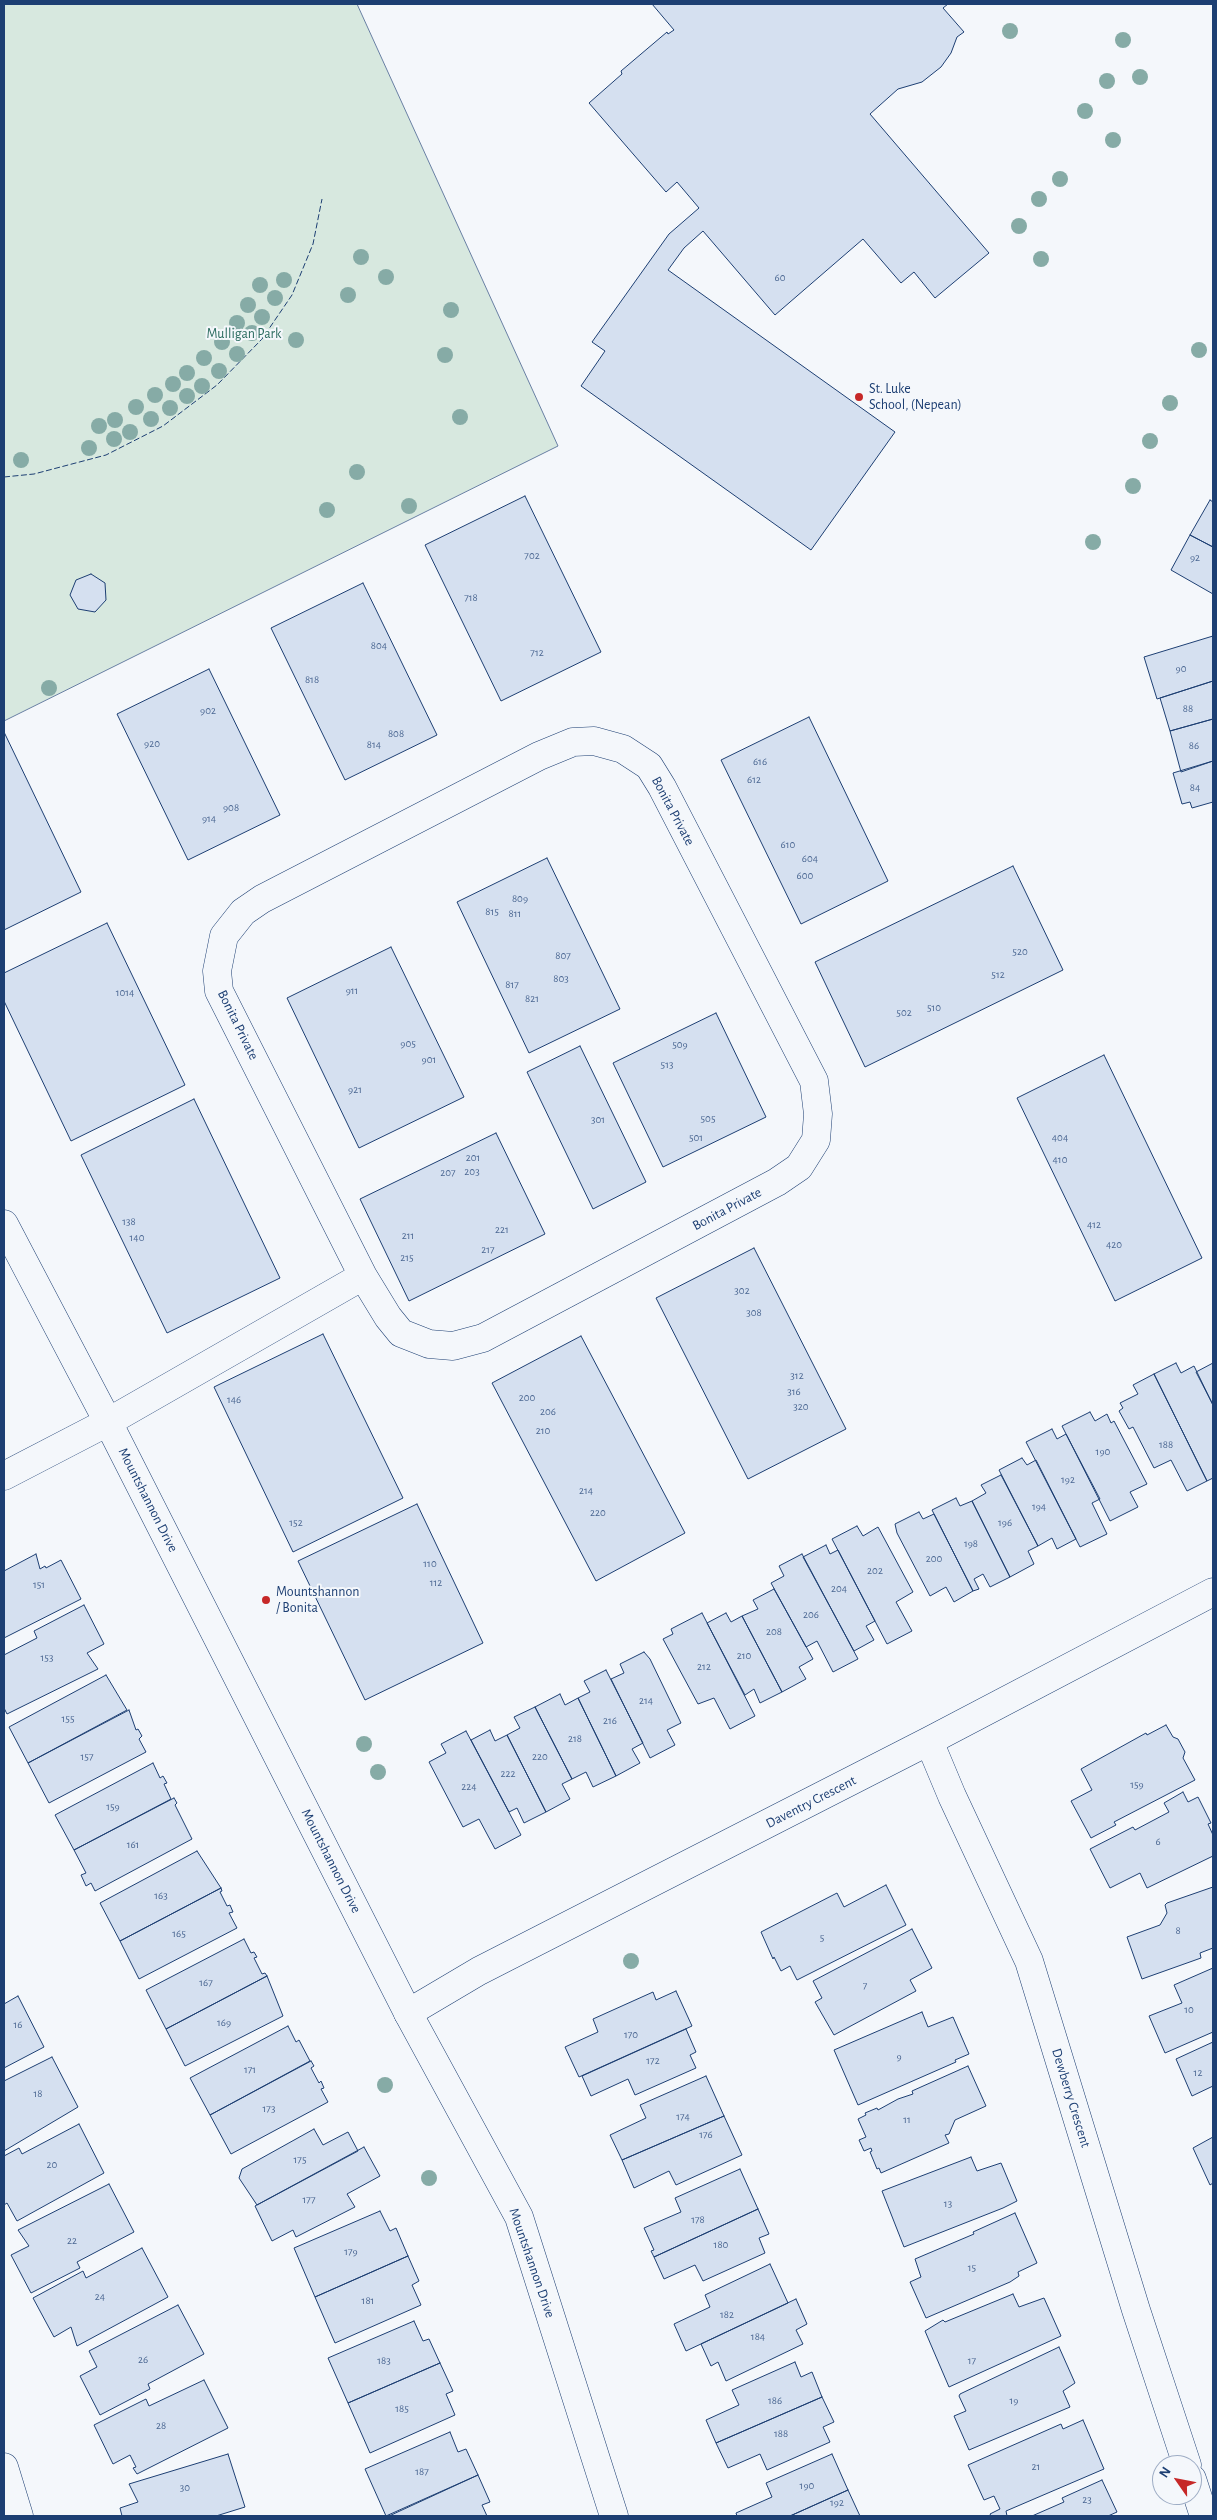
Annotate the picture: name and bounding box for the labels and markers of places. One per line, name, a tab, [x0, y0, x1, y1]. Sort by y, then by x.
place label: St. Luke School, (Nepean)	[869, 381, 962, 414]
marker: St. Luke School, (Nepean)	[853, 391, 865, 403]
place label: Mountshannon / Bonita	[276, 1584, 359, 1616]
marker: Mountshannon / Bonita	[260, 1594, 272, 1606]

